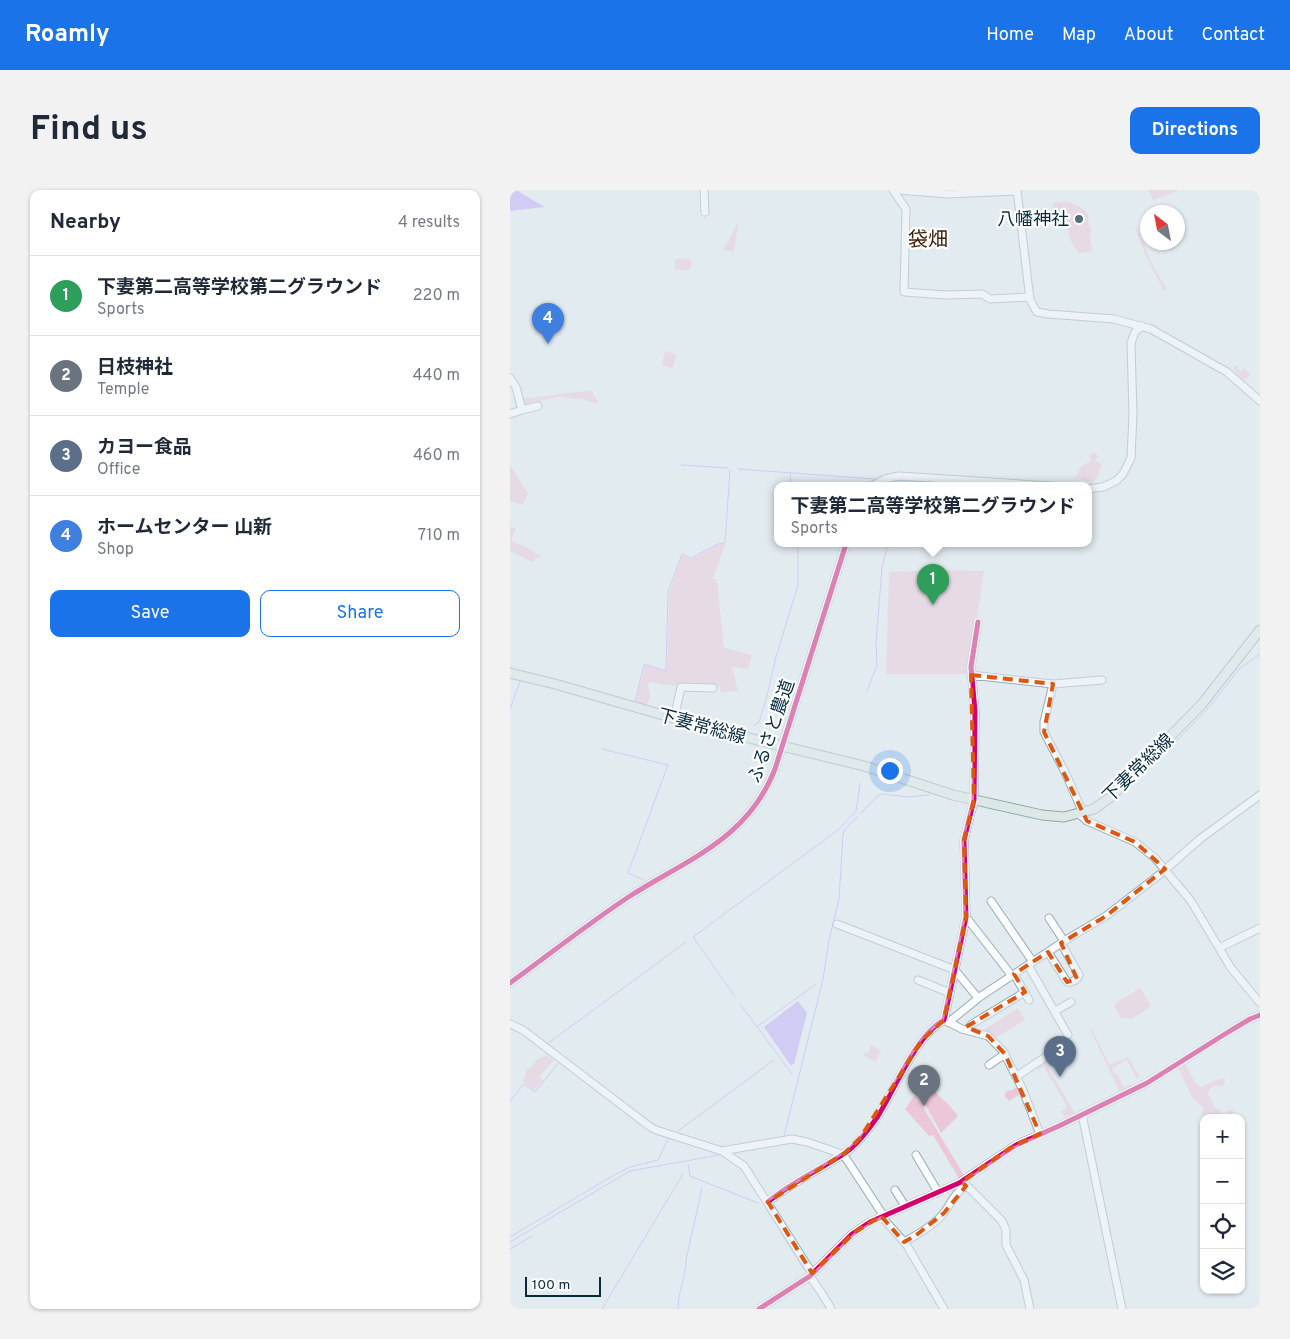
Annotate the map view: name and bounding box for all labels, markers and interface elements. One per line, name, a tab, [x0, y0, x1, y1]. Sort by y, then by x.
text: Roamly	[25, 20, 110, 50]
text: Home	[986, 24, 1034, 47]
text: Map	[1062, 24, 1096, 47]
text: About	[1124, 24, 1173, 47]
text: Contact	[1201, 24, 1265, 47]
button: Directions	[1130, 107, 1260, 154]
text: Find us	[30, 108, 148, 152]
north arrow	[1140, 205, 1185, 250]
text: Nearby	[50, 209, 121, 236]
place label: 八幡神社	[997, 209, 1069, 232]
text: 4 results	[398, 213, 460, 233]
marker: 八幡神社	[1073, 213, 1085, 225]
district label: 袋畑	[908, 228, 948, 254]
text: 下妻第二高等学校第二グラウンド	[97, 276, 382, 300]
text: 1	[63, 286, 69, 306]
text: 220 m	[413, 286, 460, 306]
text: Sports	[97, 300, 145, 320]
pin: 4	[532, 303, 564, 344]
text: 日枝神社	[97, 356, 173, 380]
text: 2	[61, 366, 71, 386]
text: 440 m	[413, 366, 460, 386]
text: Temple	[97, 380, 149, 400]
text: カヨー食品	[97, 436, 192, 460]
text: 3	[61, 446, 71, 466]
text: 460 m	[413, 446, 460, 466]
text: Office	[97, 460, 140, 480]
popup	[774, 482, 1092, 547]
text: 下妻第二高等学校第二グラウンド	[790, 495, 1076, 519]
text: ホームセンター 山新	[97, 516, 272, 540]
text: Sports	[790, 519, 838, 539]
text: 4	[61, 526, 71, 546]
text: 710 m	[418, 526, 460, 546]
text: Shop	[97, 540, 134, 560]
pin: 1	[917, 564, 949, 605]
button: Save	[50, 590, 250, 637]
button: Share	[260, 590, 460, 637]
street label: ふるさと農道	[744, 677, 801, 786]
street label: 下妻常総線	[655, 705, 748, 750]
street label: 下妻常総線	[1099, 730, 1179, 809]
your location	[877, 758, 903, 784]
pin: 3	[1044, 1036, 1076, 1077]
pin: 2	[908, 1065, 940, 1106]
map controls	[1200, 1114, 1245, 1294]
button: +	[1200, 1114, 1245, 1159]
button: −	[1200, 1159, 1245, 1204]
button: locate	[1200, 1204, 1245, 1249]
button: layers	[1200, 1249, 1245, 1294]
scale bar	[525, 1274, 601, 1297]
text: 100 m	[532, 1277, 570, 1294]

